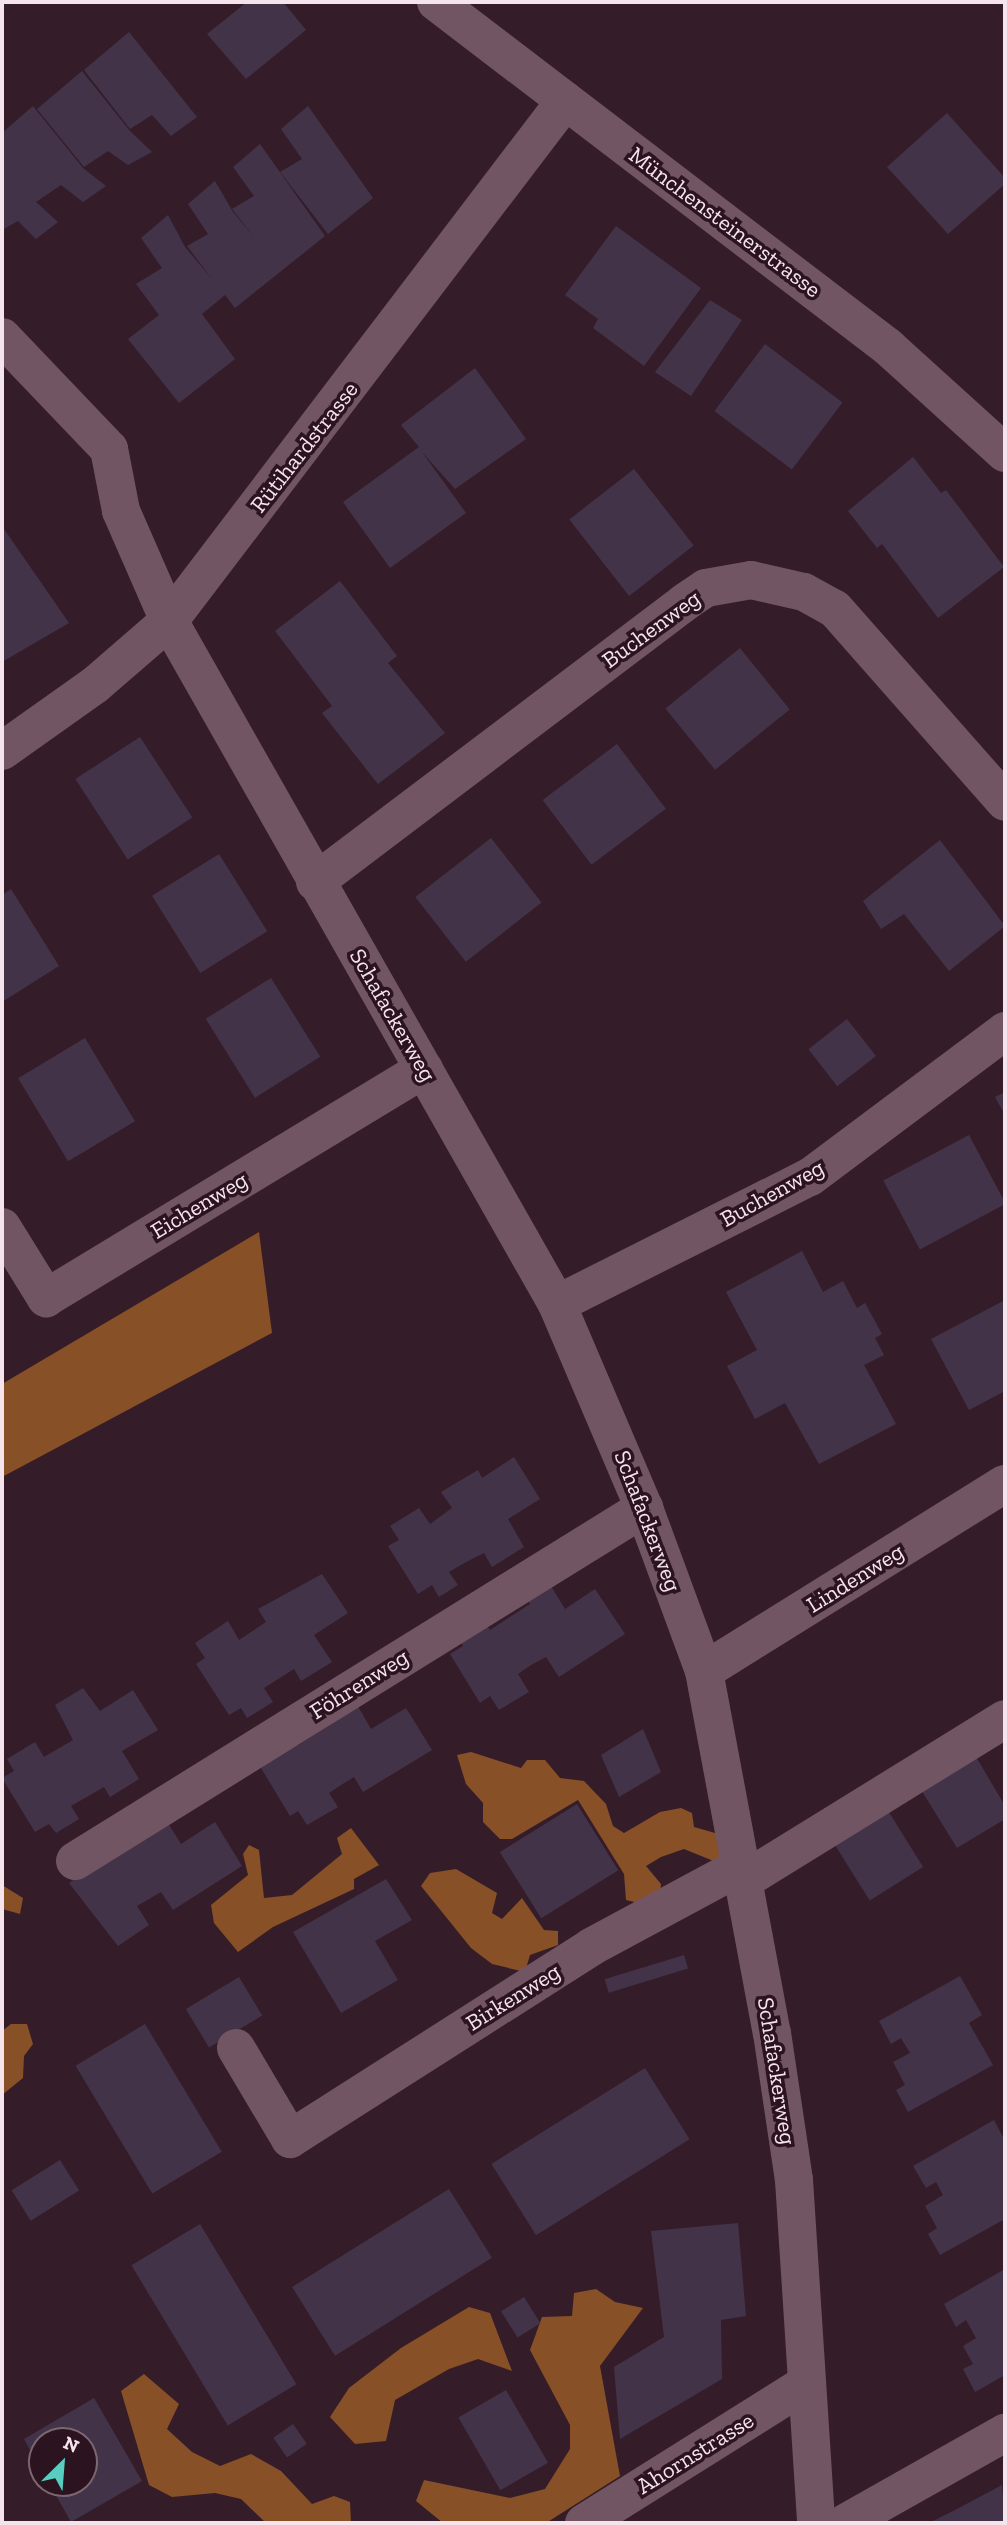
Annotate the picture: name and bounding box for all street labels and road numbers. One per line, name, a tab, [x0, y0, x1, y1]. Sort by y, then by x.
street label: Münchensteinerstrasse	[624, 141, 826, 303]
street label: Rütihardstrasse	[244, 376, 364, 518]
street label: Buchenweg	[597, 584, 705, 674]
street label: Schafackerweg	[344, 944, 442, 1086]
street label: Buchenweg	[715, 1153, 829, 1233]
street label: Eichenweg	[146, 1165, 252, 1245]
street label: Schafackerweg	[608, 1447, 688, 1595]
street label: Lindenweg	[801, 1537, 909, 1619]
street label: Föhrenweg	[305, 1643, 413, 1725]
street label: Birkenweg	[461, 1957, 565, 2037]
street label: Schafackerweg	[752, 1995, 802, 2147]
street label: Ahornstrasse	[631, 2406, 759, 2500]

